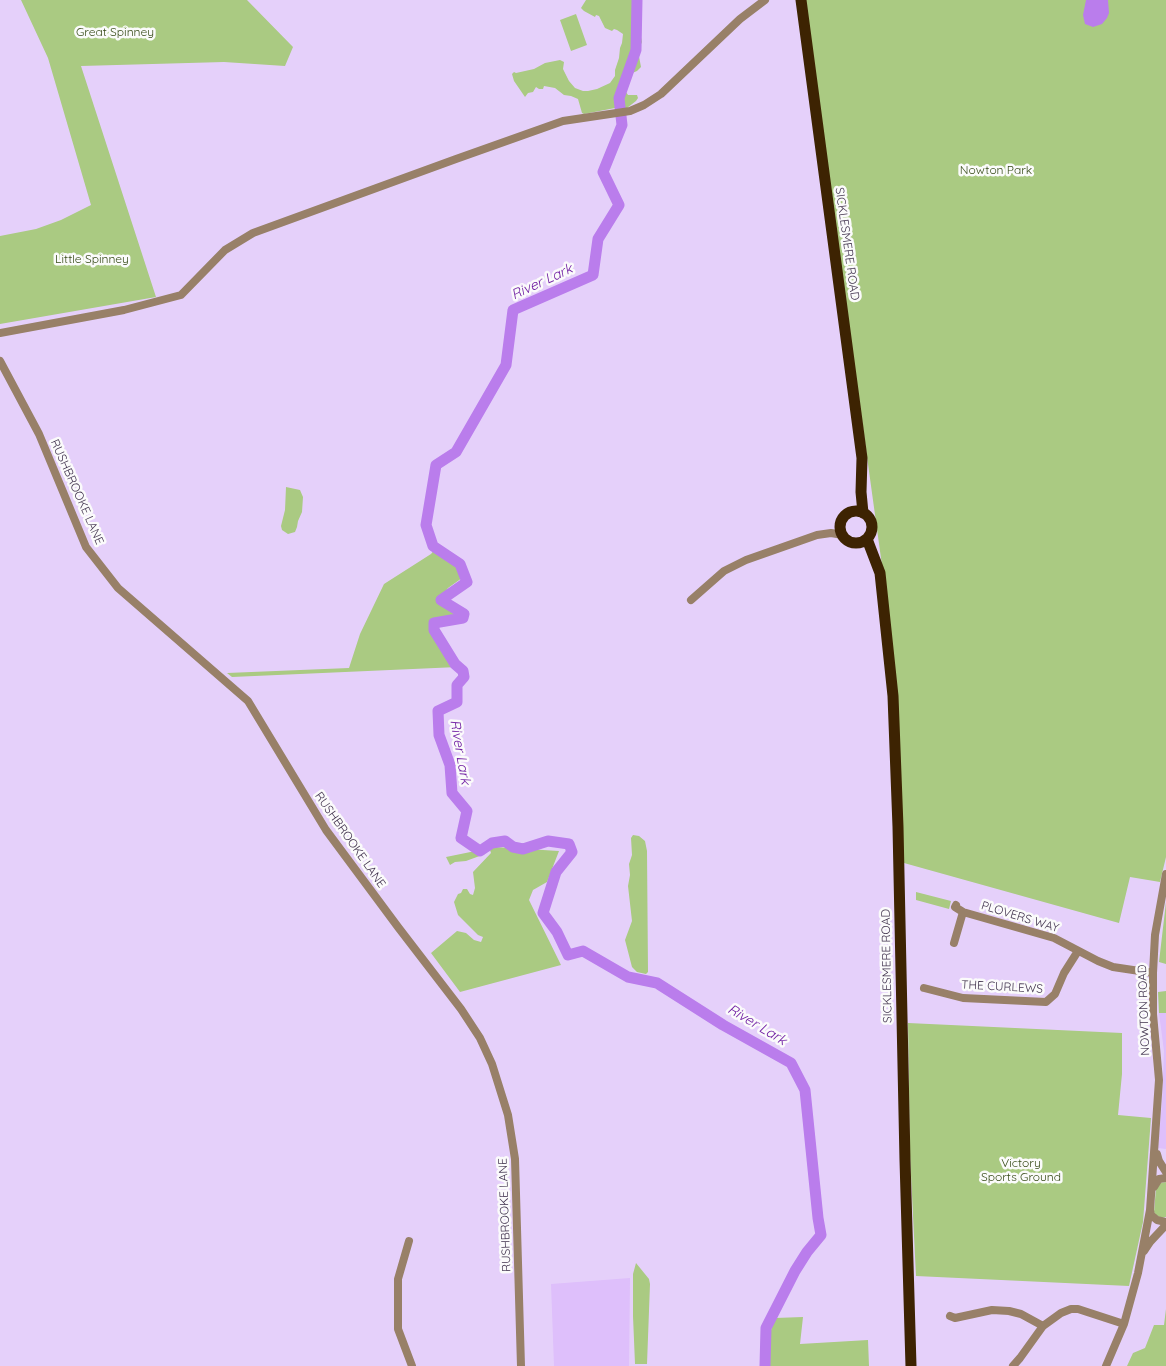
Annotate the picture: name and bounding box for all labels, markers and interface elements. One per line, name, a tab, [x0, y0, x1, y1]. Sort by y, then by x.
park label: Great Spinney	[76, 25, 154, 39]
park label: Nowton Park	[960, 163, 1032, 177]
street label: SICKLESMERE ROAD	[832, 187, 862, 301]
park label: Little Spinney	[55, 252, 129, 266]
water label: River Lark	[509, 261, 575, 303]
street label: RUSHBROOKE LANE	[47, 437, 107, 547]
water label: River Lark	[446, 718, 474, 786]
street label: RUSHBROOKE LANE	[311, 789, 389, 891]
street label: PLOVERS WAY	[979, 898, 1061, 936]
street label: SICKLESMERE ROAD	[879, 909, 895, 1023]
street label: NOWTON ROAD	[1135, 964, 1153, 1056]
street label: THE CURLEWS	[961, 978, 1043, 996]
water label: River Lark	[725, 1001, 789, 1049]
park label: Victory Sports Ground	[981, 1156, 1061, 1184]
street label: RUSHBROOKE LANE	[496, 1158, 514, 1272]

